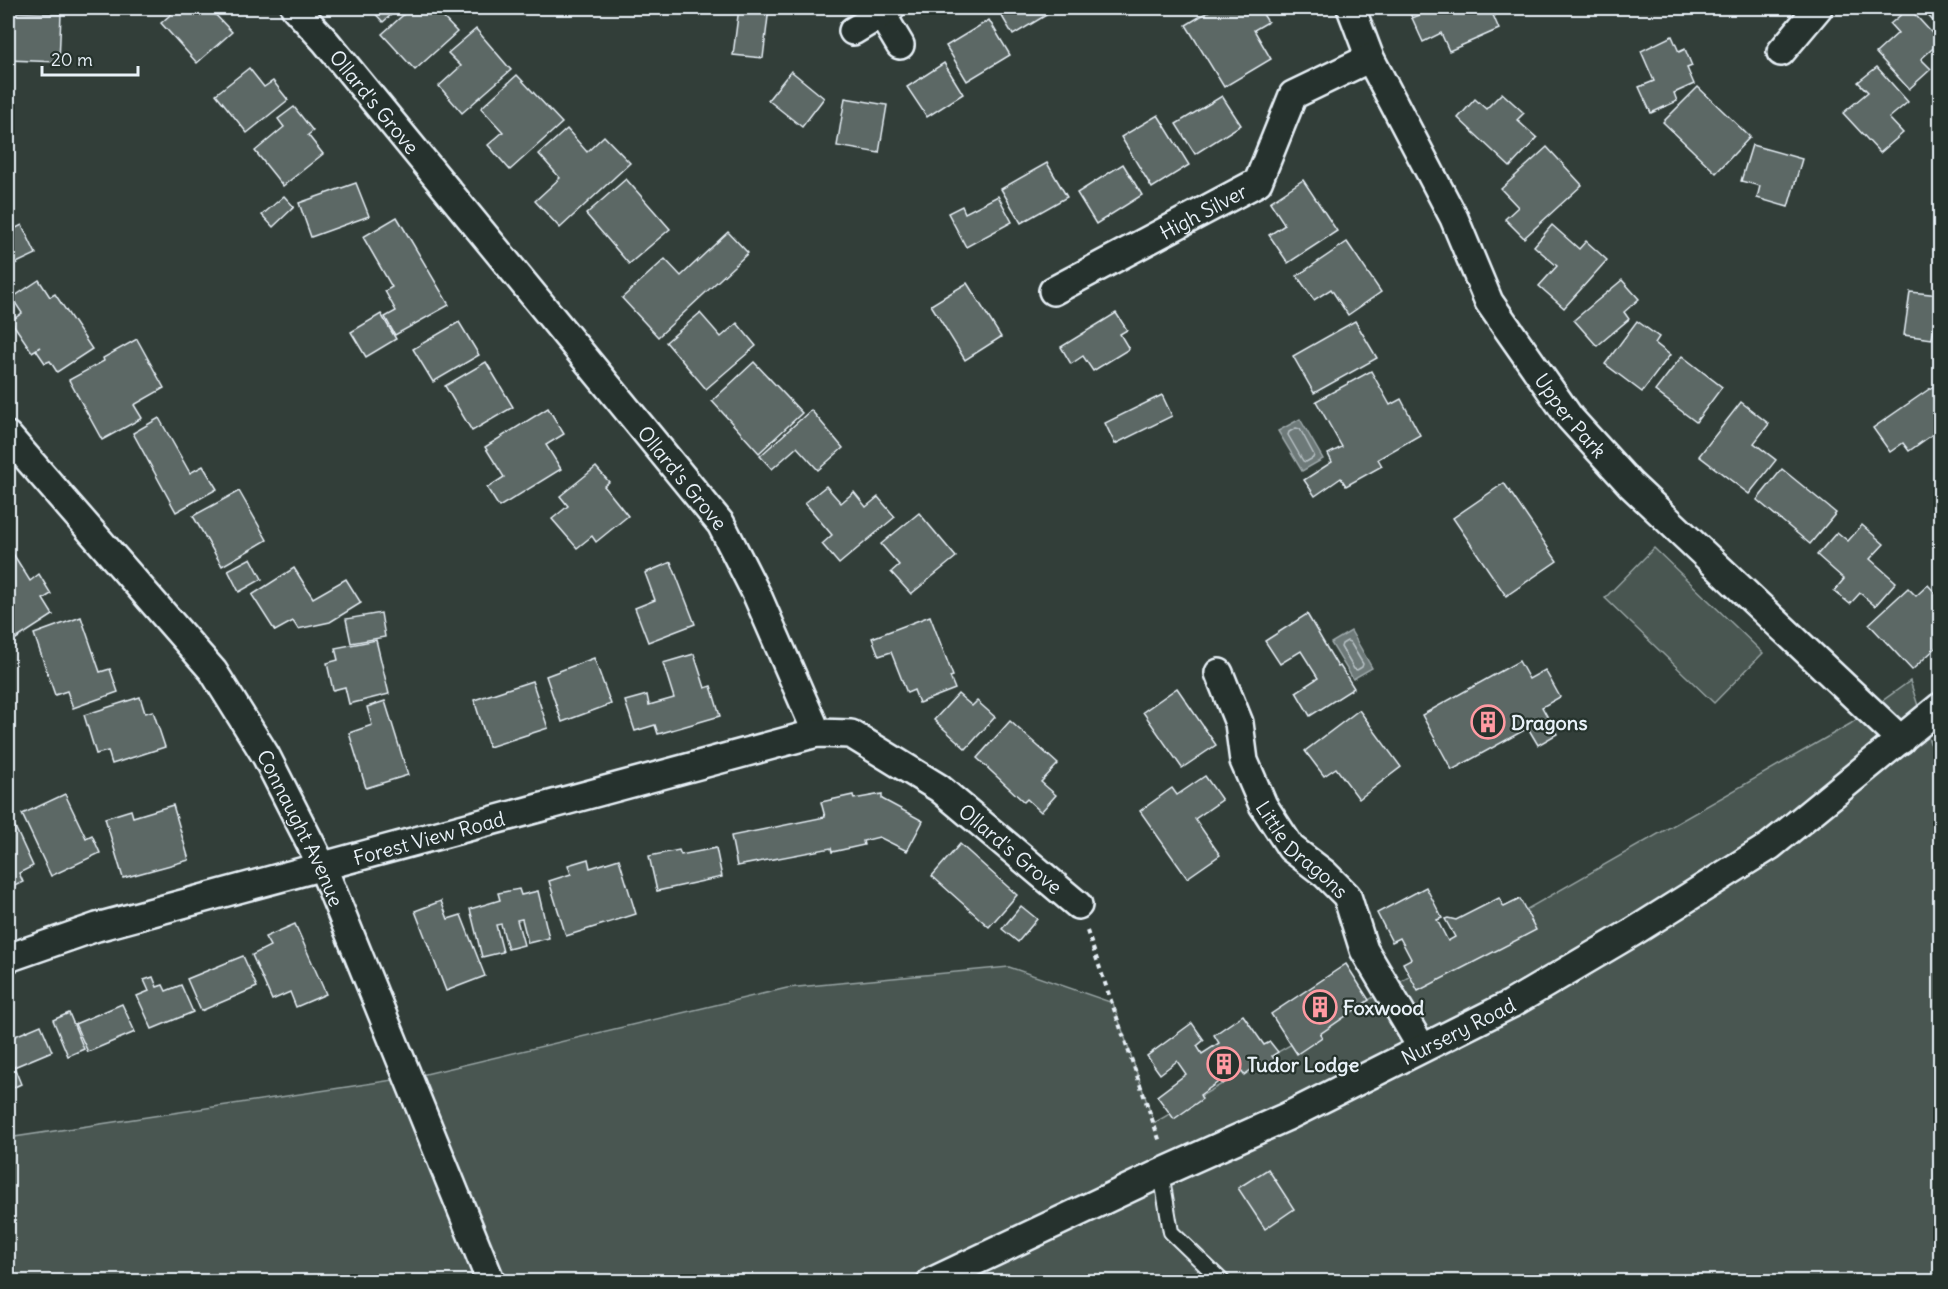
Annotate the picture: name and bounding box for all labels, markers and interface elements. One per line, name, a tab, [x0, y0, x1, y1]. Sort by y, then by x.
scale bar	[42, 39, 138, 77]
street label: Ollard's Grove	[325, 44, 425, 159]
text: 20 m	[51, 48, 93, 71]
street label: High Silver	[1155, 178, 1251, 245]
street label: Upper Park	[1530, 368, 1612, 463]
street label: Ollard's Grove	[633, 420, 733, 535]
building icon: Dragons	[1470, 704, 1506, 740]
place label: Dragons	[1511, 710, 1588, 735]
street label: Connaught Avenue	[252, 745, 350, 910]
street label: Little Dragons	[1251, 796, 1354, 903]
street label: Ollard's Grove	[954, 798, 1068, 899]
street label: Forest View Road	[350, 805, 508, 870]
building icon: Foxwood	[1302, 989, 1338, 1025]
street label: Nursery Road	[1397, 991, 1520, 1070]
place label: Foxwood	[1343, 995, 1424, 1020]
building icon: Tudor Lodge	[1206, 1046, 1242, 1082]
place label: Tudor Lodge	[1247, 1052, 1359, 1077]

